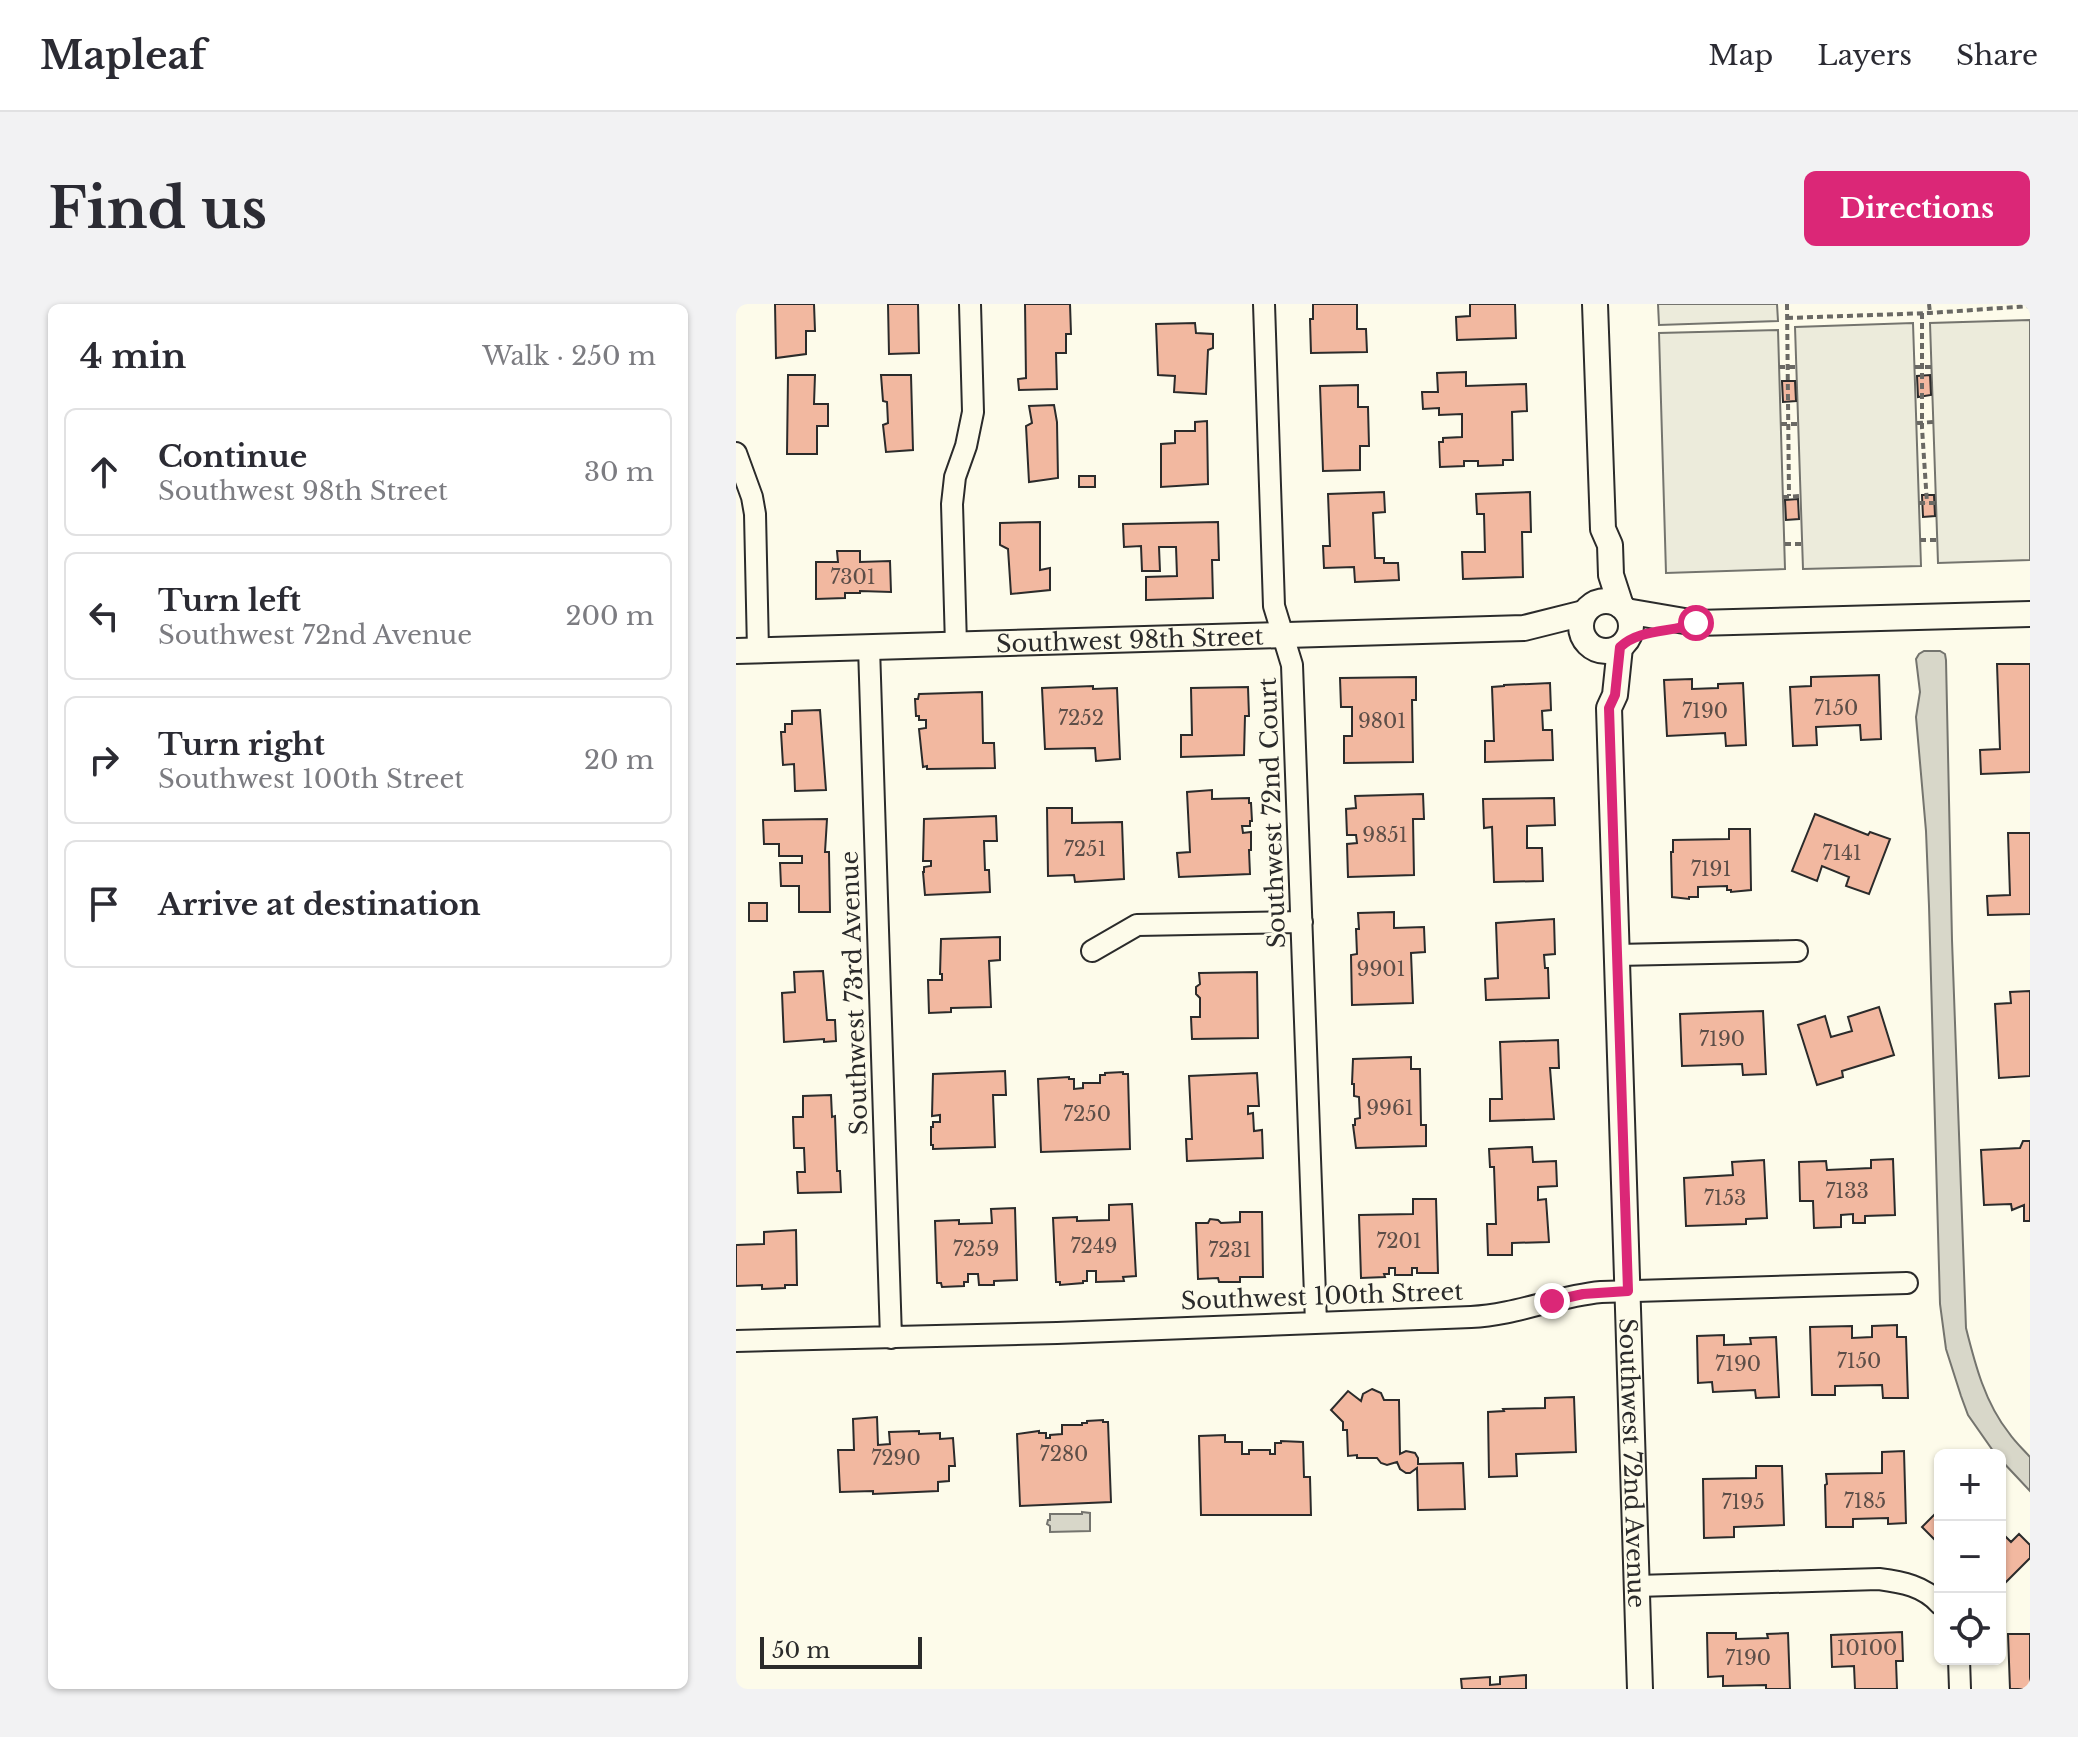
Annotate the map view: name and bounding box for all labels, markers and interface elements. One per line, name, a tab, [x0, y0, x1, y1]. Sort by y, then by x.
text: Mapleaf	[40, 32, 206, 79]
text: Map	[1708, 38, 1773, 73]
text: Layers	[1817, 38, 1912, 73]
text: Share	[1956, 38, 2038, 73]
button: Directions	[1804, 171, 2030, 246]
text: Find us	[48, 174, 267, 243]
text: 4 min	[80, 335, 186, 377]
text: Walk · 250 m	[482, 340, 656, 372]
text: Continue	[158, 438, 307, 475]
icon: ahead	[82, 450, 126, 494]
text: 30 m	[584, 456, 654, 488]
text: Southwest 98th Street	[158, 475, 448, 507]
house number: 7301	[830, 565, 876, 589]
text: Turn left	[158, 582, 301, 619]
icon: left	[82, 594, 126, 638]
text: 200 m	[565, 600, 654, 632]
route start	[1678, 605, 1714, 641]
text: Southwest 72nd Avenue	[158, 619, 472, 651]
street label: Southwest 98th Street	[996, 621, 1264, 658]
street label: Southwest 72nd Court	[1253, 677, 1291, 949]
house number: 7150	[1814, 696, 1858, 720]
house number: 7190	[1682, 699, 1728, 723]
house number: 7252	[1058, 706, 1104, 730]
house number: 9801	[1358, 709, 1406, 733]
text: Turn right	[158, 726, 325, 763]
icon: right	[82, 738, 126, 782]
text: 20 m	[584, 744, 654, 776]
text: Southwest 100th Street	[158, 763, 464, 795]
house number: 9851	[1362, 823, 1408, 847]
house number: 7251	[1064, 837, 1106, 861]
house number: 7141	[1822, 841, 1862, 865]
street label: Southwest 73rd Avenue	[835, 850, 873, 1136]
house number: 7191	[1691, 857, 1731, 881]
icon: arrive	[82, 882, 126, 926]
text: Arrive at destination	[158, 886, 481, 923]
house number: 9901	[1357, 957, 1405, 981]
house number: 7190	[1699, 1027, 1745, 1051]
house number: 9961	[1366, 1096, 1414, 1120]
house number: 7250	[1063, 1102, 1111, 1126]
house number: 7133	[1825, 1179, 1869, 1203]
house number: 7153	[1704, 1186, 1746, 1210]
house number: 7201	[1376, 1229, 1422, 1253]
house number: 7249	[1071, 1234, 1117, 1258]
house number: 7259	[953, 1237, 999, 1261]
house number: 7231	[1208, 1238, 1252, 1262]
street label: Southwest 100th Street	[1180, 1277, 1464, 1315]
route end	[1534, 1283, 1570, 1319]
street label: Southwest 72nd Avenue	[1614, 1318, 1652, 1608]
house number: 7150	[1837, 1349, 1881, 1373]
house number: 7190	[1715, 1352, 1761, 1376]
house number: 7280	[1040, 1442, 1088, 1466]
house number: 7290	[871, 1446, 921, 1470]
map controls	[1934, 1449, 2006, 1665]
button: +	[1934, 1449, 2006, 1521]
house number: 7185	[1844, 1489, 1886, 1513]
house number: 7195	[1721, 1490, 1765, 1514]
button: −	[1934, 1521, 2006, 1593]
button: locate	[1934, 1593, 2006, 1665]
scale bar	[760, 1633, 922, 1669]
house number: 10100	[1837, 1636, 1897, 1660]
text: 50 m	[772, 1637, 830, 1664]
house number: 7190	[1725, 1646, 1771, 1670]

